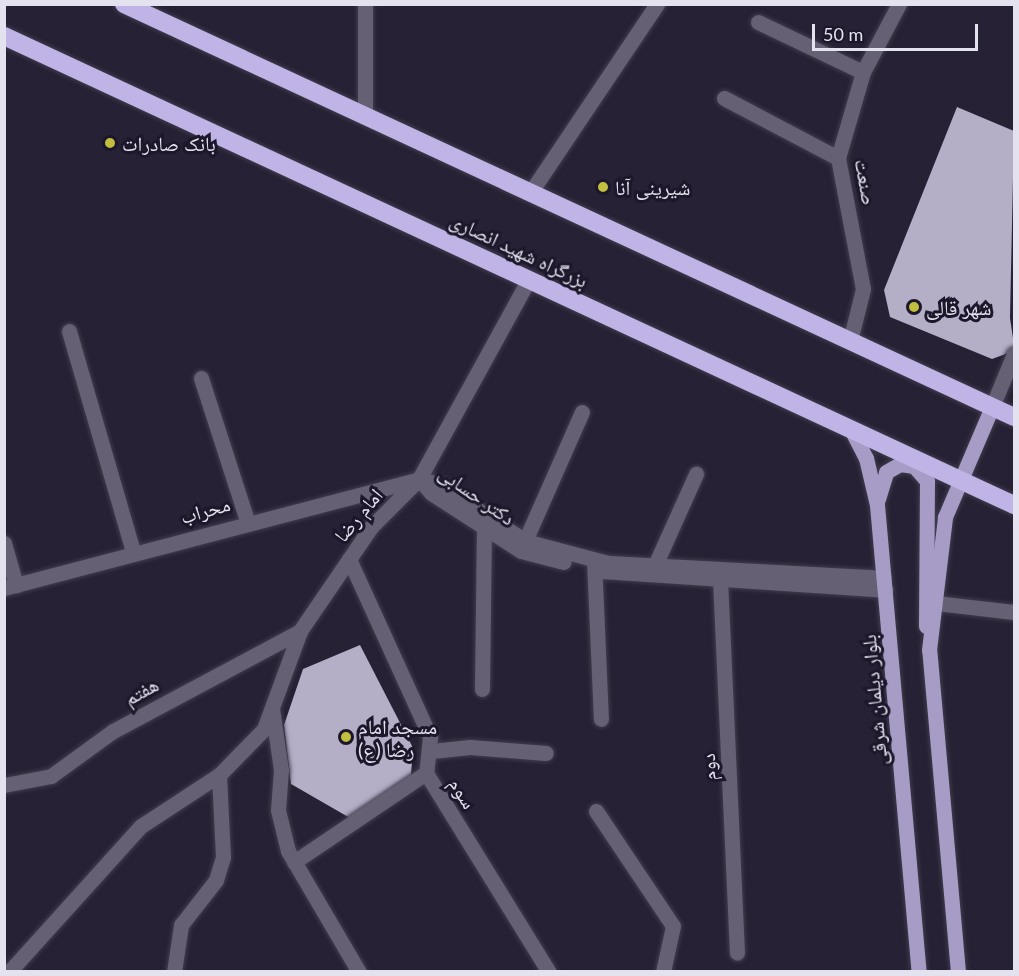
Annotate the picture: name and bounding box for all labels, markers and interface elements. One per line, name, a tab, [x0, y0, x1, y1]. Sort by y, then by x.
scale bar	[815, 12, 982, 50]
text: 50 m	[823, 23, 863, 45]
place label: بانک صادرات	[122, 131, 216, 155]
marker: بانک صادرات	[103, 136, 117, 150]
street label: صنعت	[850, 157, 882, 207]
place label: شیرینی آنا	[615, 175, 690, 199]
marker: شیرینی آنا	[596, 180, 610, 194]
street label: بزرگراه شهید انصاری	[446, 208, 592, 292]
place label: شهر قالی	[926, 295, 991, 319]
marker: شهر قالی	[907, 300, 921, 314]
street label: دکتر حسابی	[434, 460, 520, 530]
street label: امام رضا	[329, 483, 387, 547]
street label: محراب	[177, 491, 233, 529]
street label: بلوار دیلمان شرقی	[856, 634, 892, 766]
street label: هفتم	[120, 672, 162, 710]
place label: مسجد امام رضا (ع)	[358, 714, 437, 761]
marker: مسجد امام رضا (ع)	[339, 730, 353, 744]
street label: دوم	[695, 753, 721, 781]
street label: سوم	[444, 773, 482, 813]

